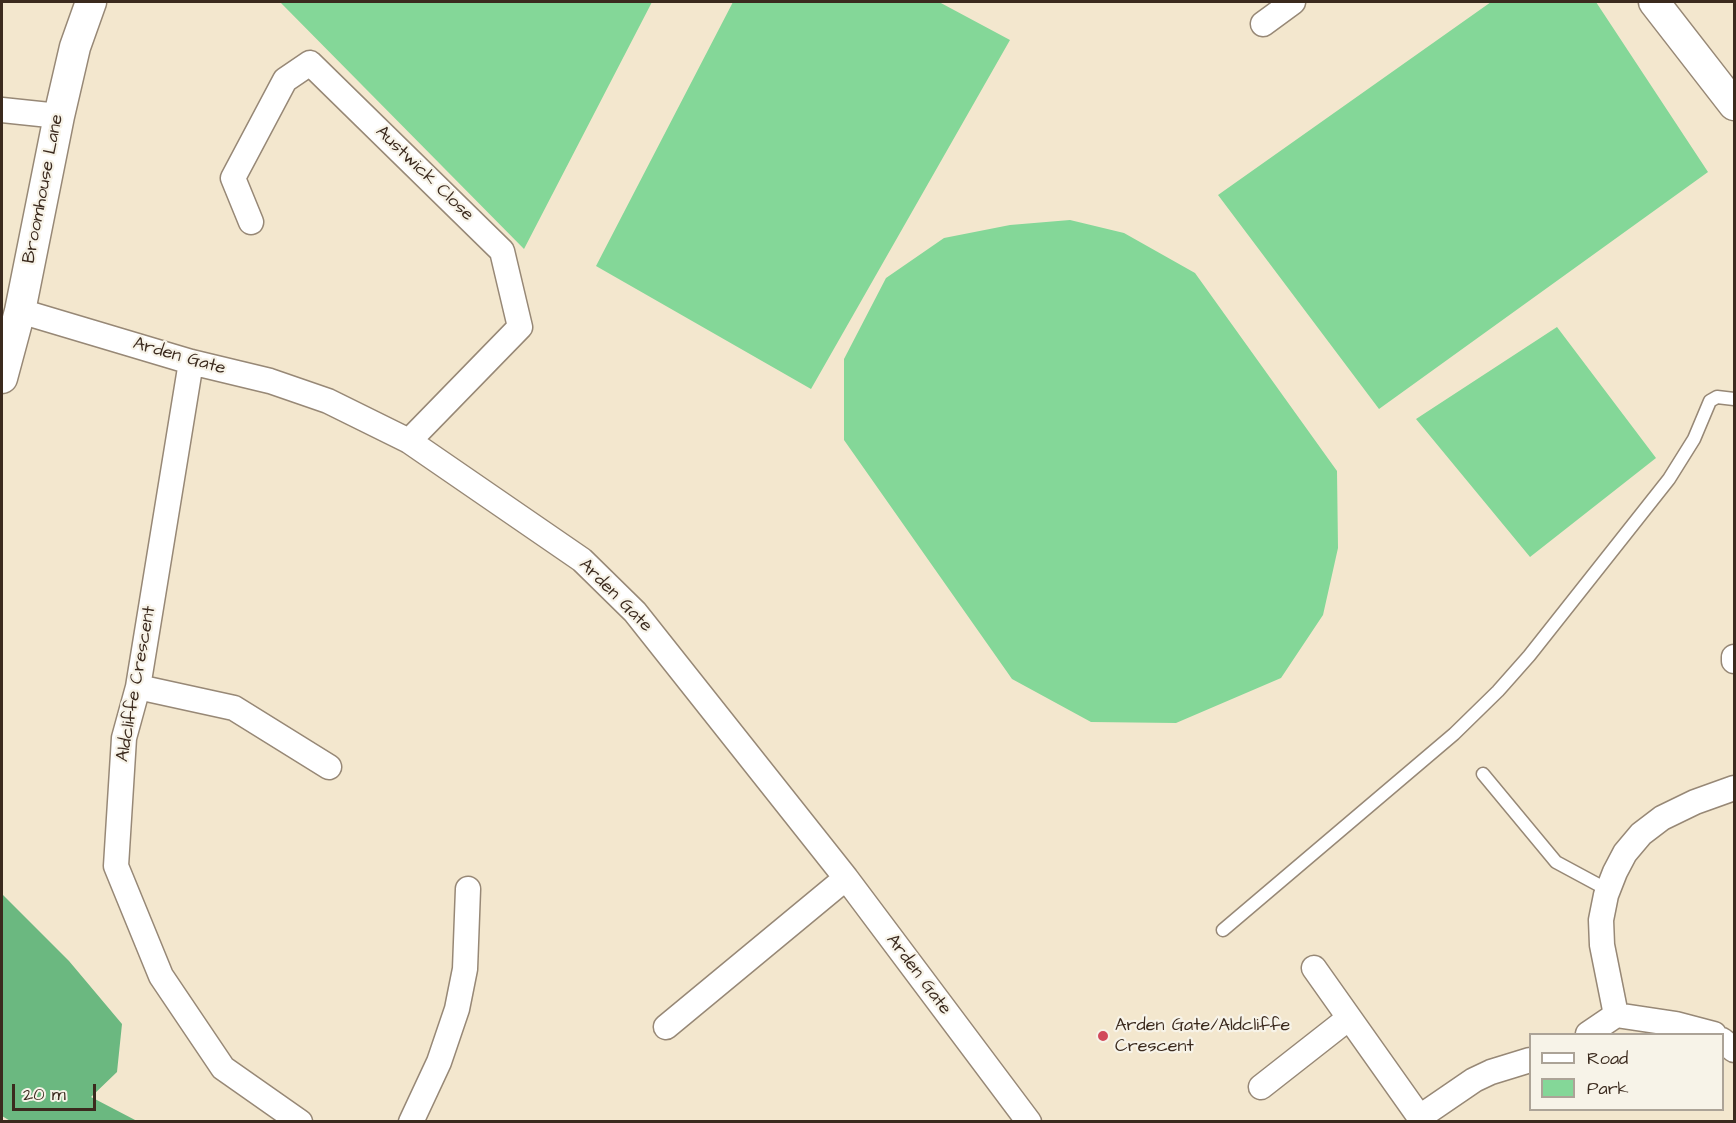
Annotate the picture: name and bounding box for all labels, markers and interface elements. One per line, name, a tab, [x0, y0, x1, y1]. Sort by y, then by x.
street label: Broomhouse Lane	[19, 113, 69, 265]
street label: Austwick Close	[370, 122, 478, 226]
street label: Arden Gate	[130, 333, 228, 381]
street label: Arden Gate	[574, 555, 656, 637]
street label: Aldcliffe Crescent	[113, 604, 161, 764]
street label: Arden Gate	[881, 930, 955, 1020]
place label: Arden Gate/Aldcliffe Crescent	[1115, 1015, 1290, 1058]
marker: Arden Gate/Aldcliffe Crescent	[1096, 1029, 1110, 1043]
legend	[1529, 1033, 1724, 1111]
text: Road	[1587, 1046, 1628, 1071]
scale bar	[15, 1072, 99, 1110]
text: Park	[1587, 1076, 1629, 1101]
text: 20 m	[23, 1082, 66, 1107]

